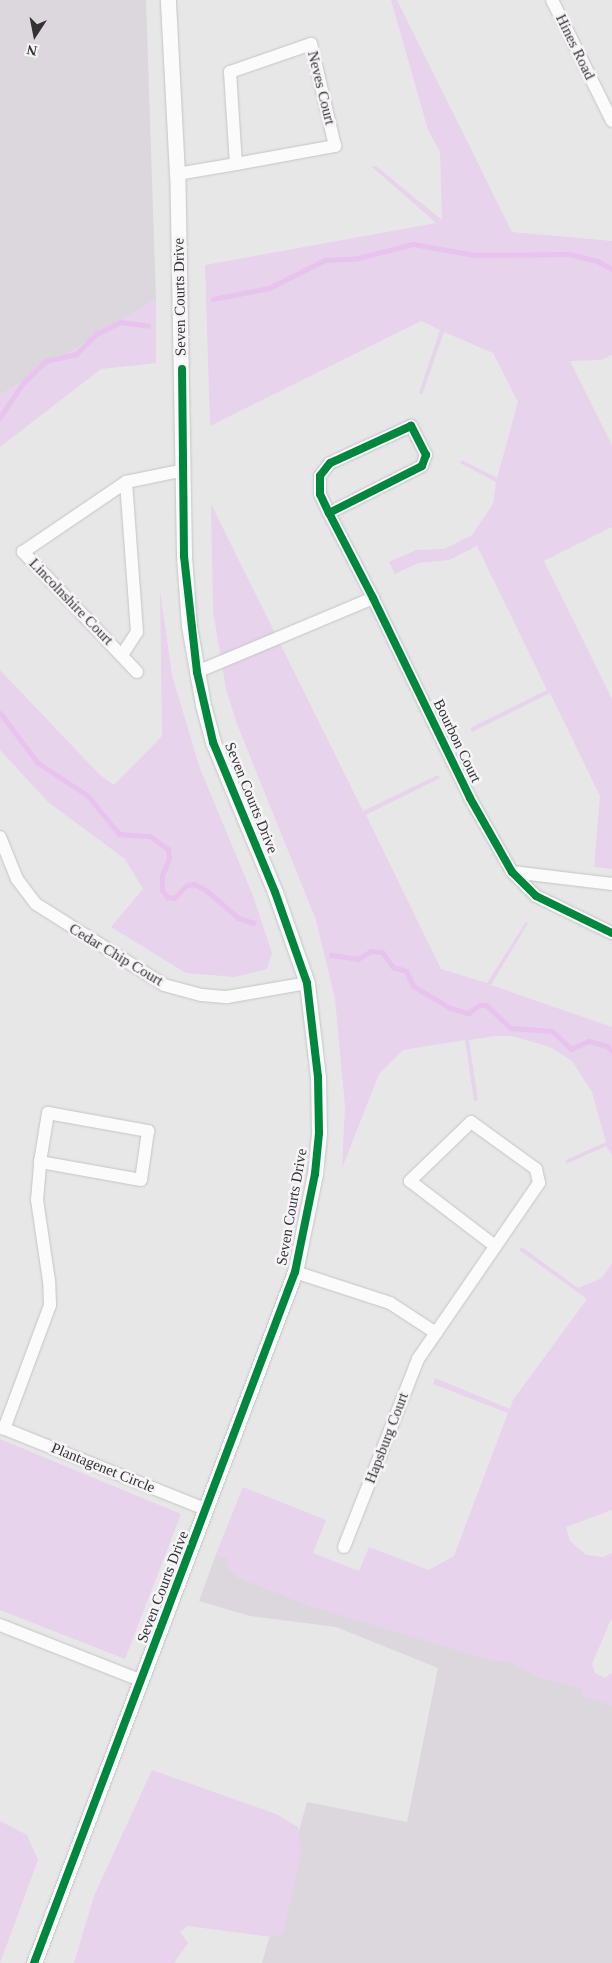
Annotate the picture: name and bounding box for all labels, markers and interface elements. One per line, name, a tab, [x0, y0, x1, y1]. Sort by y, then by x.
north arrow	[10, 10, 60, 60]
street label: Hines Road	[551, 11, 599, 83]
text: N	[26, 42, 38, 59]
street label: Neves Court	[303, 49, 339, 127]
street label: Seven Courts Drive	[170, 238, 190, 356]
street label: Lincolnshire Court	[25, 555, 117, 649]
street label: Bourbon Court	[429, 696, 485, 786]
street label: Seven Courts Drive	[220, 740, 282, 856]
street label: Cedar Chip Court	[66, 920, 166, 990]
street label: Seven Courts Drive	[273, 1147, 311, 1267]
street label: Hapsburg Court	[361, 1390, 413, 1486]
street label: Plantagenet Circle	[48, 1439, 158, 1497]
street label: Seven Courts Drive	[133, 1529, 193, 1645]

